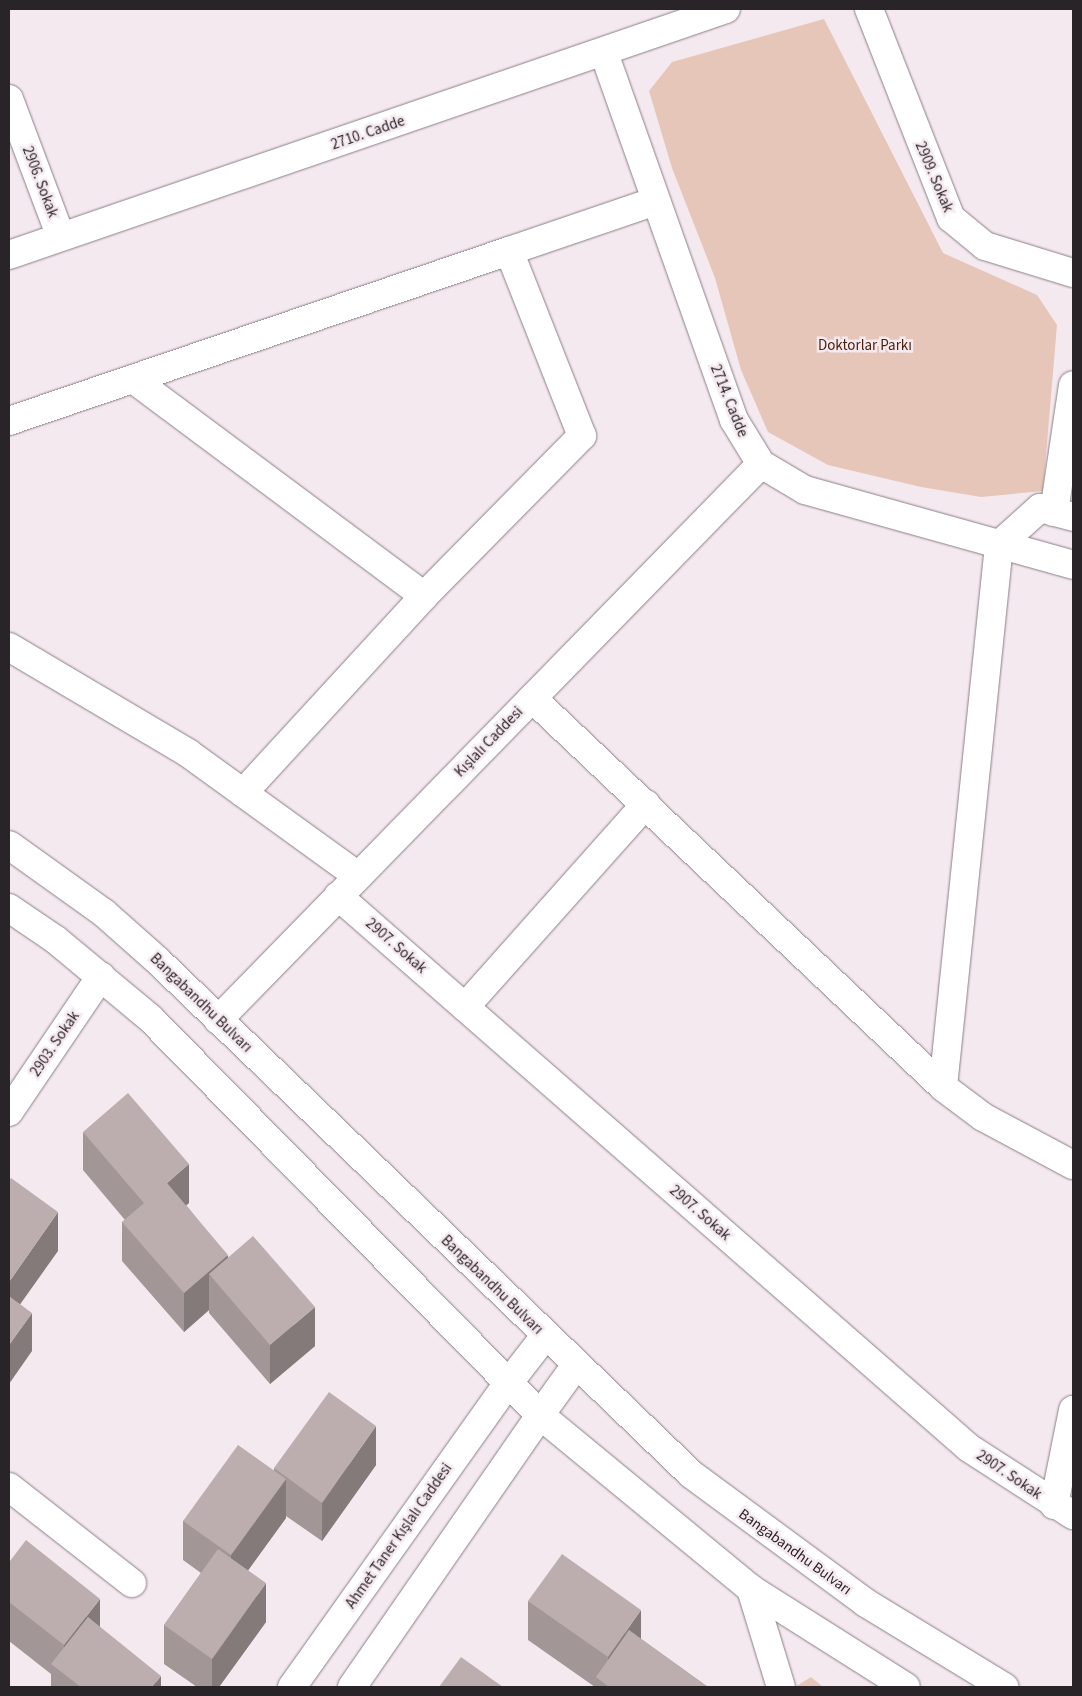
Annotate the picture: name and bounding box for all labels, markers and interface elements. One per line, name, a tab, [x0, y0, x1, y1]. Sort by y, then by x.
street label: 2710. Cadde	[329, 112, 407, 154]
street label: 2909. Sokak	[911, 139, 957, 215]
street label: 2906. Sokak	[18, 144, 62, 220]
park label: Doktorlar Parkı	[818, 337, 912, 355]
street label: 2714. Cadde	[706, 362, 752, 440]
street label: Kışlalı Caddesi	[451, 703, 527, 781]
street label: 2907. Sokak	[362, 915, 430, 977]
street label: Bangabandhu Bulvarı	[146, 950, 256, 1056]
street label: 2903. Sokak	[27, 1008, 83, 1080]
street label: 2907. Sokak	[666, 1182, 734, 1244]
street label: Bangabandhu Bulvarı	[437, 1232, 547, 1338]
street label: 2907. Sokak	[973, 1447, 1045, 1503]
street label: Ahmet Taner Kışlalı Caddesi	[342, 1460, 456, 1612]
street label: Bangabandhu Bulvarı	[735, 1505, 855, 1599]

